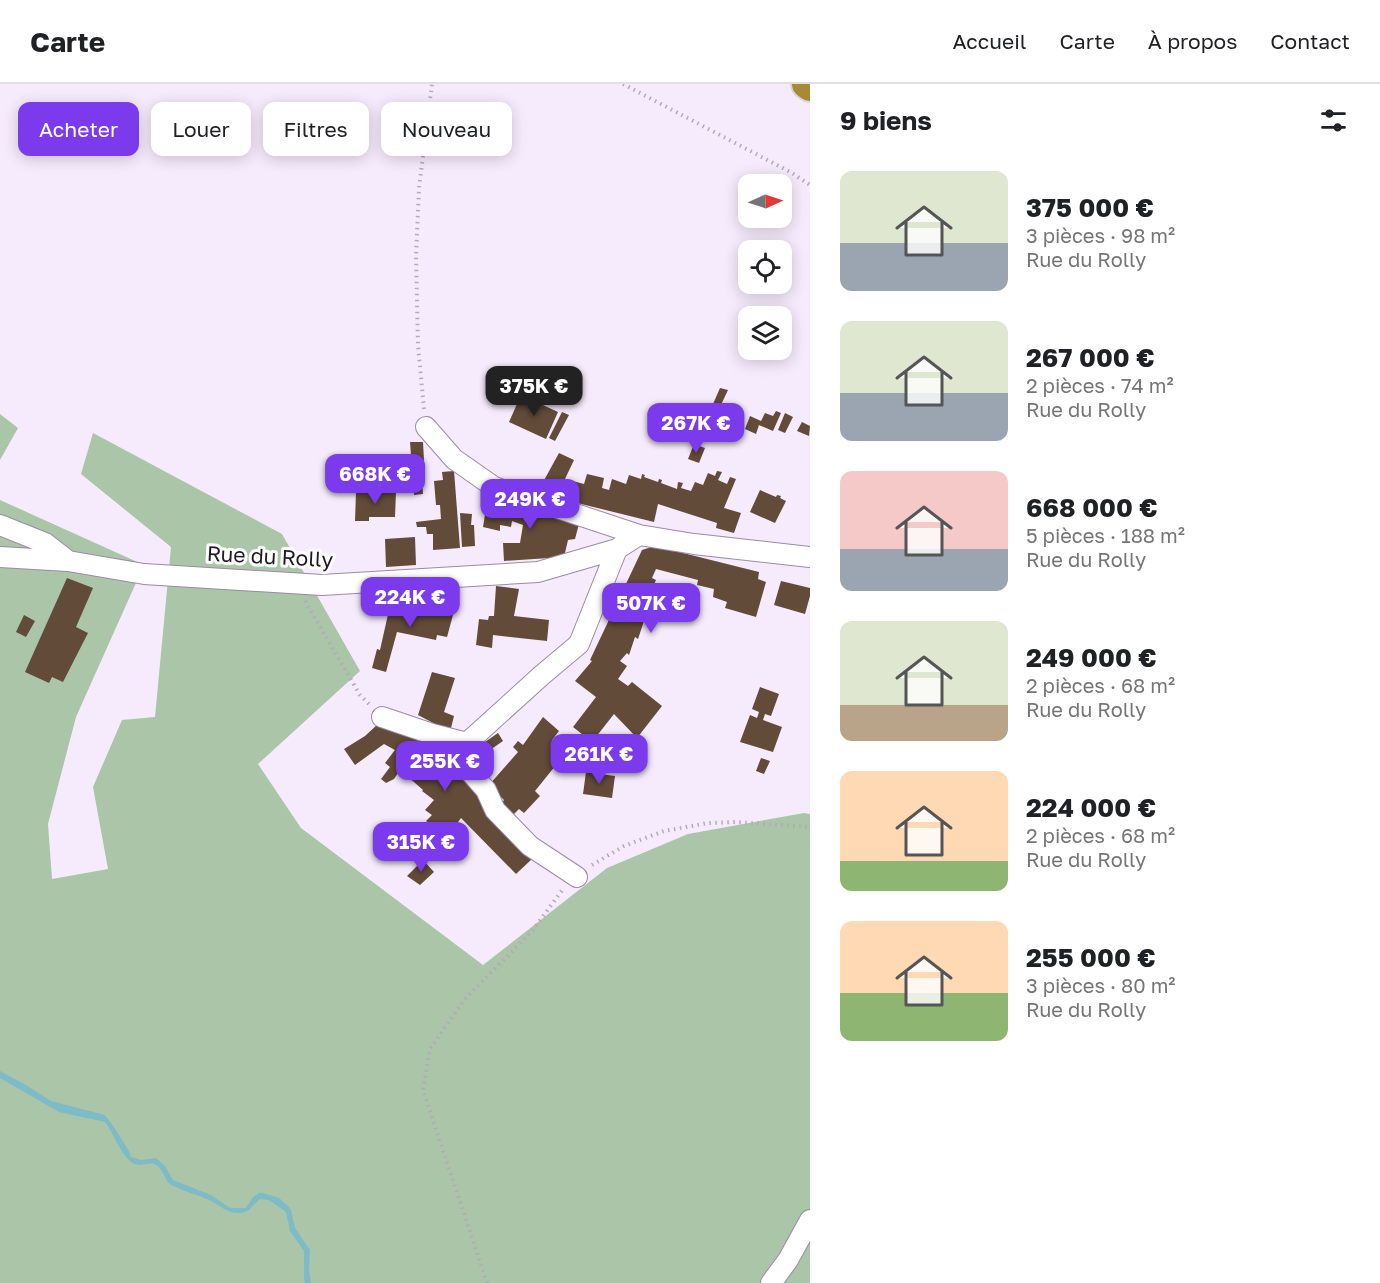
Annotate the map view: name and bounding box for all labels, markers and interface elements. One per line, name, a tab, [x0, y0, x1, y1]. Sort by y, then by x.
text: Carte	[30, 25, 105, 58]
text: Accueil	[953, 28, 1026, 54]
text: Carte	[1059, 28, 1115, 54]
text: À propos	[1148, 28, 1237, 54]
text: Contact	[1270, 28, 1350, 54]
chip: Acheter	[18, 102, 139, 156]
chip: Louer	[151, 102, 251, 156]
chip: Filtres	[263, 102, 369, 156]
chip: Nouveau	[381, 102, 512, 156]
icon: filters	[1317, 104, 1350, 137]
text: 9 biens	[840, 105, 932, 136]
north arrow	[738, 174, 792, 228]
map controls	[738, 174, 792, 360]
text: 375 000 €	[1026, 192, 1154, 223]
icon: home	[888, 195, 960, 267]
text: 3 pièces · 98 m²	[1026, 223, 1175, 247]
button: locate	[738, 240, 792, 294]
text: Rue du Rolly	[1026, 247, 1146, 271]
button: layers	[738, 306, 792, 360]
text: 267 000 €	[1026, 342, 1155, 373]
icon: home	[888, 345, 960, 417]
pin: 375K €	[485, 366, 583, 417]
text: 375K €	[500, 373, 568, 397]
text: 2 pièces · 74 m²	[1026, 373, 1174, 397]
text: Rue du Rolly	[1026, 397, 1146, 421]
pin: 267K €	[647, 403, 745, 454]
text: 267K €	[661, 410, 731, 434]
pin: 668K €	[326, 454, 424, 505]
text: 668K €	[339, 461, 411, 485]
pin: 249K €	[481, 479, 579, 530]
text: 249K €	[495, 486, 566, 510]
text: 668 000 €	[1026, 492, 1158, 523]
icon: home	[888, 495, 960, 567]
text: 5 pièces · 188 m²	[1026, 523, 1185, 547]
street label: Rue du Rolly	[206, 540, 334, 572]
text: Rue du Rolly	[1026, 547, 1146, 571]
pin: 224K €	[361, 577, 459, 628]
pin: 507K €	[602, 583, 700, 634]
text: 224K €	[375, 584, 445, 608]
text: 507K €	[616, 590, 686, 614]
text: 249 000 €	[1026, 642, 1157, 673]
icon: home	[888, 645, 960, 717]
text: 2 pièces · 68 m²	[1026, 673, 1175, 697]
text: Rue du Rolly	[1026, 697, 1146, 721]
pin: 261K €	[550, 734, 648, 785]
pin: 255K €	[396, 741, 494, 792]
text: 261K €	[565, 741, 633, 765]
text: 255K €	[410, 748, 480, 772]
text: 224 000 €	[1026, 792, 1156, 823]
icon: home	[888, 795, 960, 867]
pin: 315K €	[372, 822, 470, 873]
text: 2 pièces · 68 m²	[1026, 823, 1175, 847]
text: 315K €	[387, 829, 455, 853]
text: Rue du Rolly	[1026, 847, 1146, 871]
text: 255 000 €	[1026, 942, 1156, 973]
icon: home	[888, 945, 960, 1017]
text: 3 pièces · 80 m²	[1026, 973, 1176, 997]
text: Rue du Rolly	[1026, 997, 1146, 1021]

